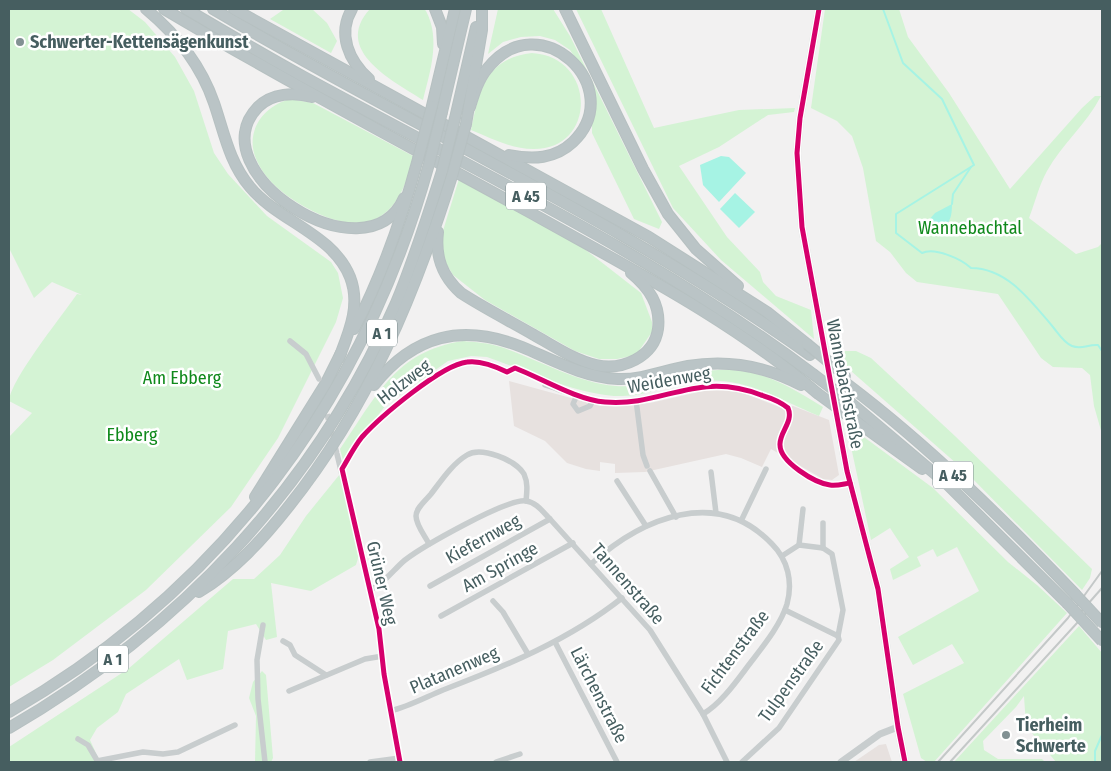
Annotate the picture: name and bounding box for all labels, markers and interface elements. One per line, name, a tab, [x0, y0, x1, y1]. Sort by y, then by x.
place label: Schwerter-Kettensägenkunst	[30, 31, 249, 53]
marker: Schwerter-Kettensägenkunst	[14, 36, 26, 48]
road number: A 45	[506, 182, 546, 210]
park label: Wannebachtal	[918, 217, 1022, 239]
street label: Wannebachstraße	[822, 317, 868, 451]
road number: A 1	[367, 319, 397, 346]
street label: Holzweg	[373, 354, 436, 409]
street label: Weidenweg	[626, 362, 713, 398]
park label: Am Ebberg	[143, 367, 222, 389]
park label: Ebberg	[107, 424, 158, 446]
road number: A 45	[933, 462, 973, 488]
street label: Kiefernweg	[442, 509, 525, 569]
street label: Am Springe	[458, 537, 542, 597]
street label: Grüner Weg	[362, 539, 402, 628]
street label: Tannenstraße	[587, 539, 669, 629]
street label: Fichtenstraße	[696, 605, 774, 698]
street label: Tulpenstraße	[754, 635, 828, 726]
street label: Platanenweg	[406, 641, 502, 699]
street label: Lärchenstraße	[565, 643, 633, 747]
road number: A 1	[98, 646, 128, 672]
place label: Tierheim Schwerte	[1016, 714, 1086, 757]
marker: Tierheim Schwerte	[1000, 729, 1012, 741]

